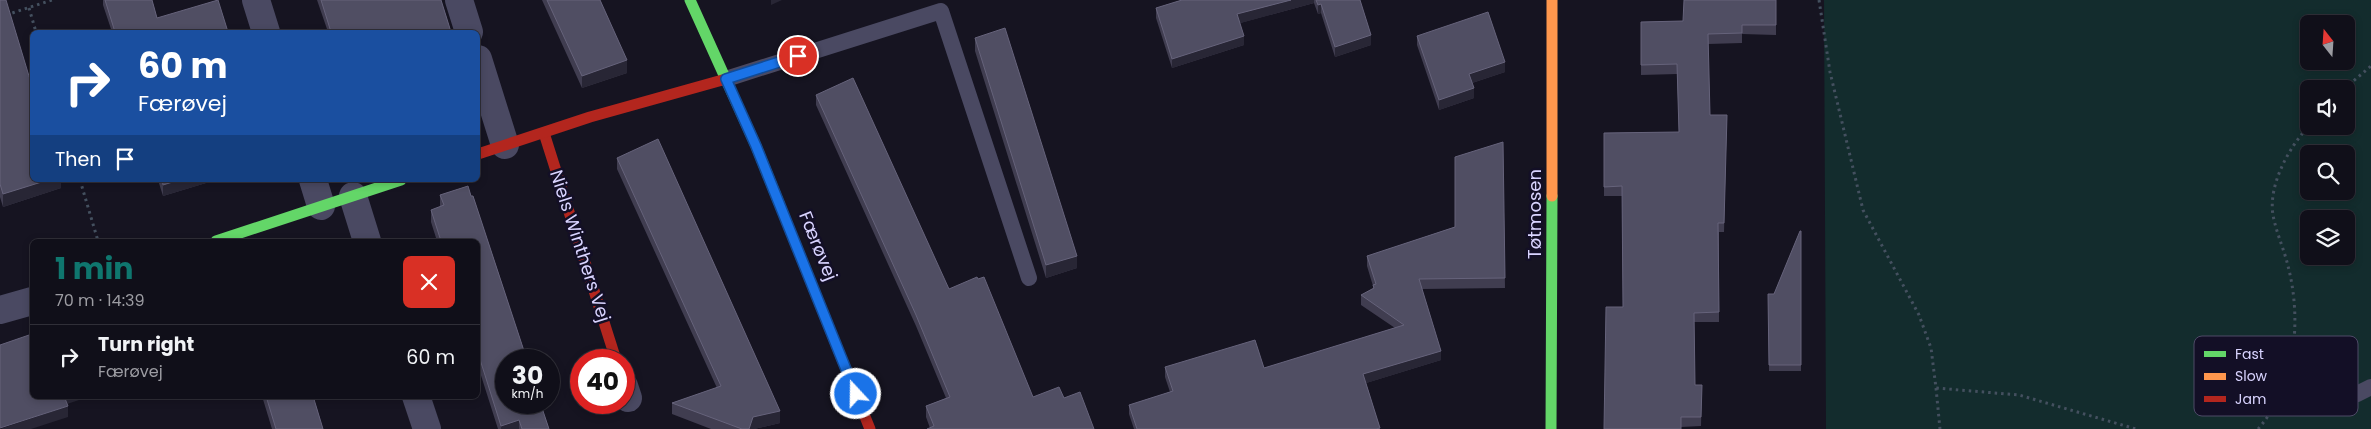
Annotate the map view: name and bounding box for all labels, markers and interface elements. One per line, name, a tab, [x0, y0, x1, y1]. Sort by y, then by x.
north arrow	[2300, 15, 2355, 70]
map controls	[2300, 15, 2355, 265]
pin	[777, 35, 819, 77]
text: 60 m	[138, 41, 228, 90]
icon: arrive	[784, 42, 812, 70]
icon: right	[55, 50, 120, 115]
button: sound	[2300, 80, 2355, 135]
text: Færøvej	[138, 88, 227, 119]
icon: arrive	[111, 145, 139, 173]
button: search	[2300, 145, 2355, 200]
text: Then	[55, 146, 101, 173]
street label: Niels Winthers Vej	[544, 167, 617, 325]
street label: Tøtmosen	[1522, 169, 1547, 259]
street label: Færøvej	[793, 207, 844, 284]
button: layers	[2300, 210, 2355, 265]
text: 1 min	[55, 247, 133, 290]
button: close	[403, 256, 455, 308]
text: 70 m · 14:39	[55, 289, 145, 312]
text: Turn right	[98, 331, 194, 358]
legend	[2194, 336, 2358, 416]
icon: right	[55, 343, 83, 371]
text: 60 m	[406, 344, 455, 371]
text: Fast	[2235, 344, 2264, 364]
speed limit sign: 40	[570, 349, 635, 414]
text: 30	[512, 358, 543, 393]
text: Færøvej	[98, 360, 163, 383]
text: Slow	[2235, 366, 2268, 386]
position arrow	[829, 367, 881, 419]
text: km/h	[512, 385, 543, 402]
text: Jam	[2235, 389, 2266, 409]

